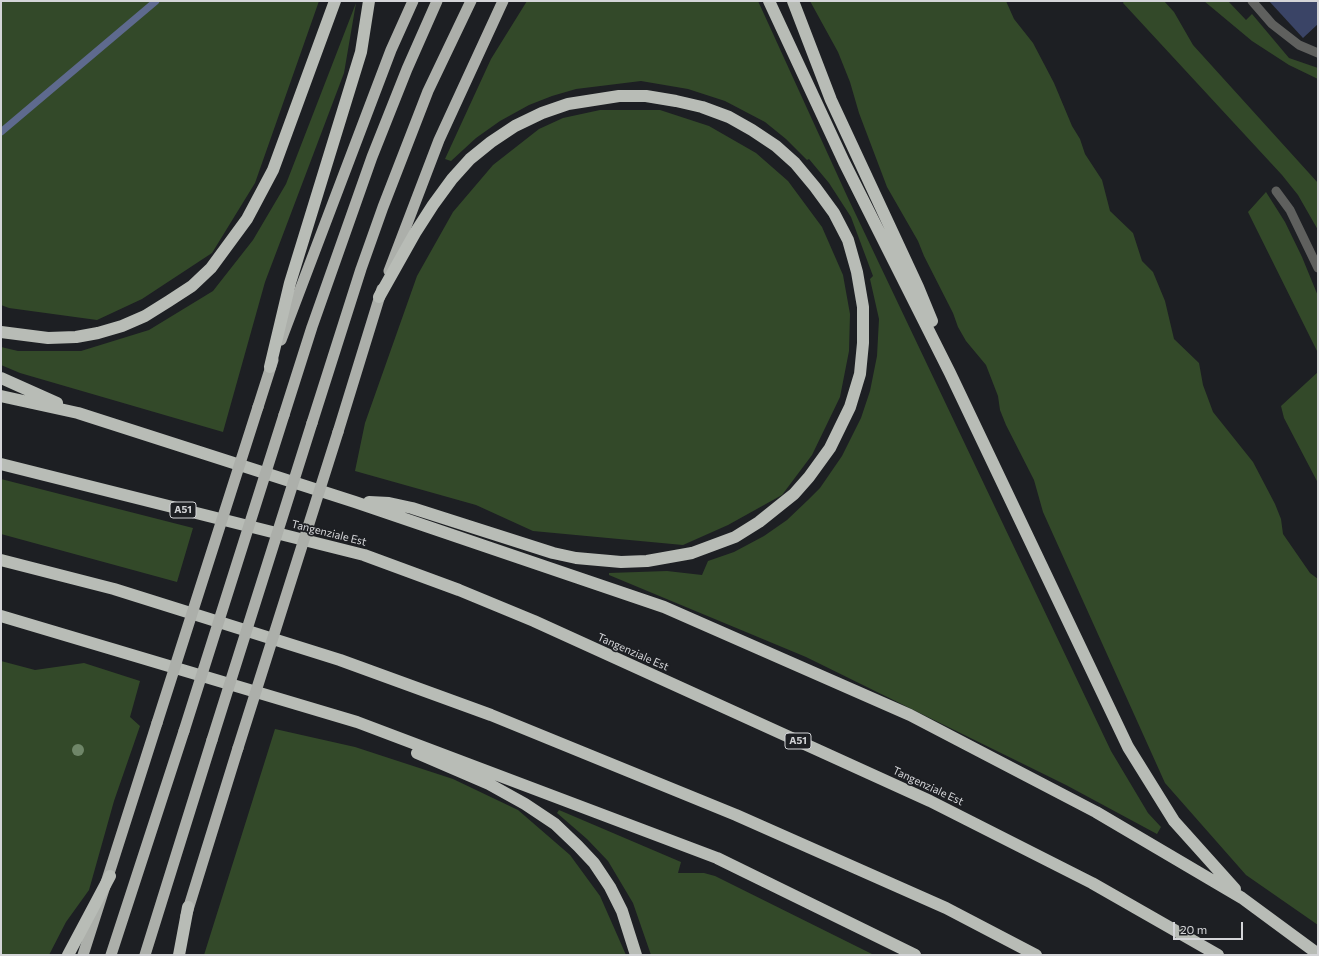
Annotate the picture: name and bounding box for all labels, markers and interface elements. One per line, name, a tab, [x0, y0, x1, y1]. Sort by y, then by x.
road number: A51	[170, 502, 196, 518]
street label: Tangenziale Est	[290, 517, 368, 549]
street label: Tangenziale Est	[595, 630, 671, 674]
road number: A51	[785, 733, 811, 749]
street label: Tangenziale Est	[890, 764, 966, 808]
scale bar	[1175, 914, 1245, 940]
text: 20 m	[1180, 922, 1207, 936]

